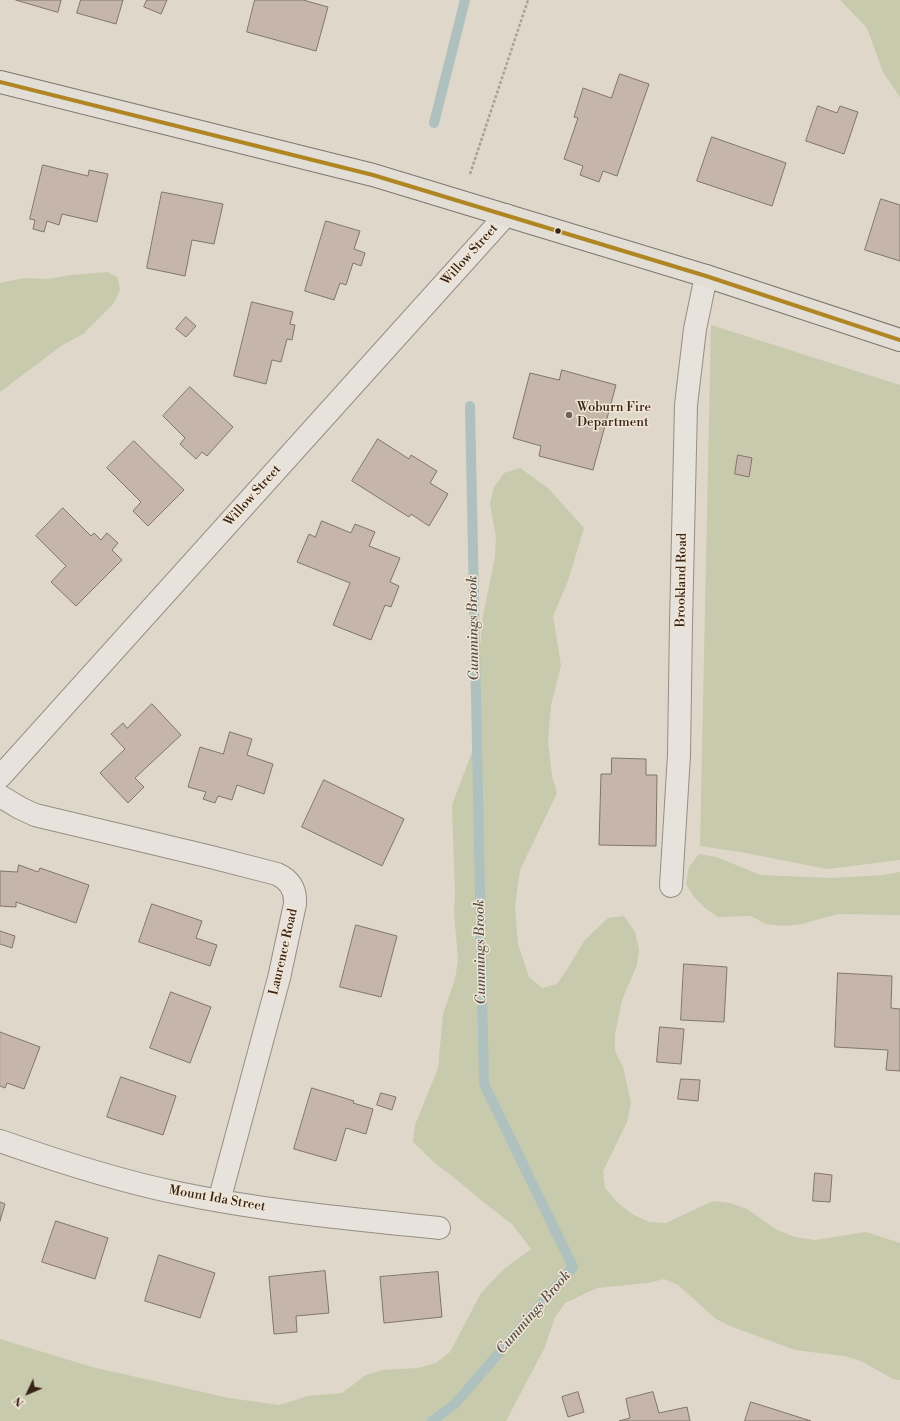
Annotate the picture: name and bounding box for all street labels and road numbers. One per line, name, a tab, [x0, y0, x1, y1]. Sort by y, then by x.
street label: Willow Street	[438, 221, 502, 289]
street label: Willow Street	[221, 462, 285, 530]
street label: Brookland Road	[673, 533, 691, 627]
street label: Laurence Road	[266, 907, 302, 997]
street label: Mount Ida Street	[167, 1183, 267, 1215]

